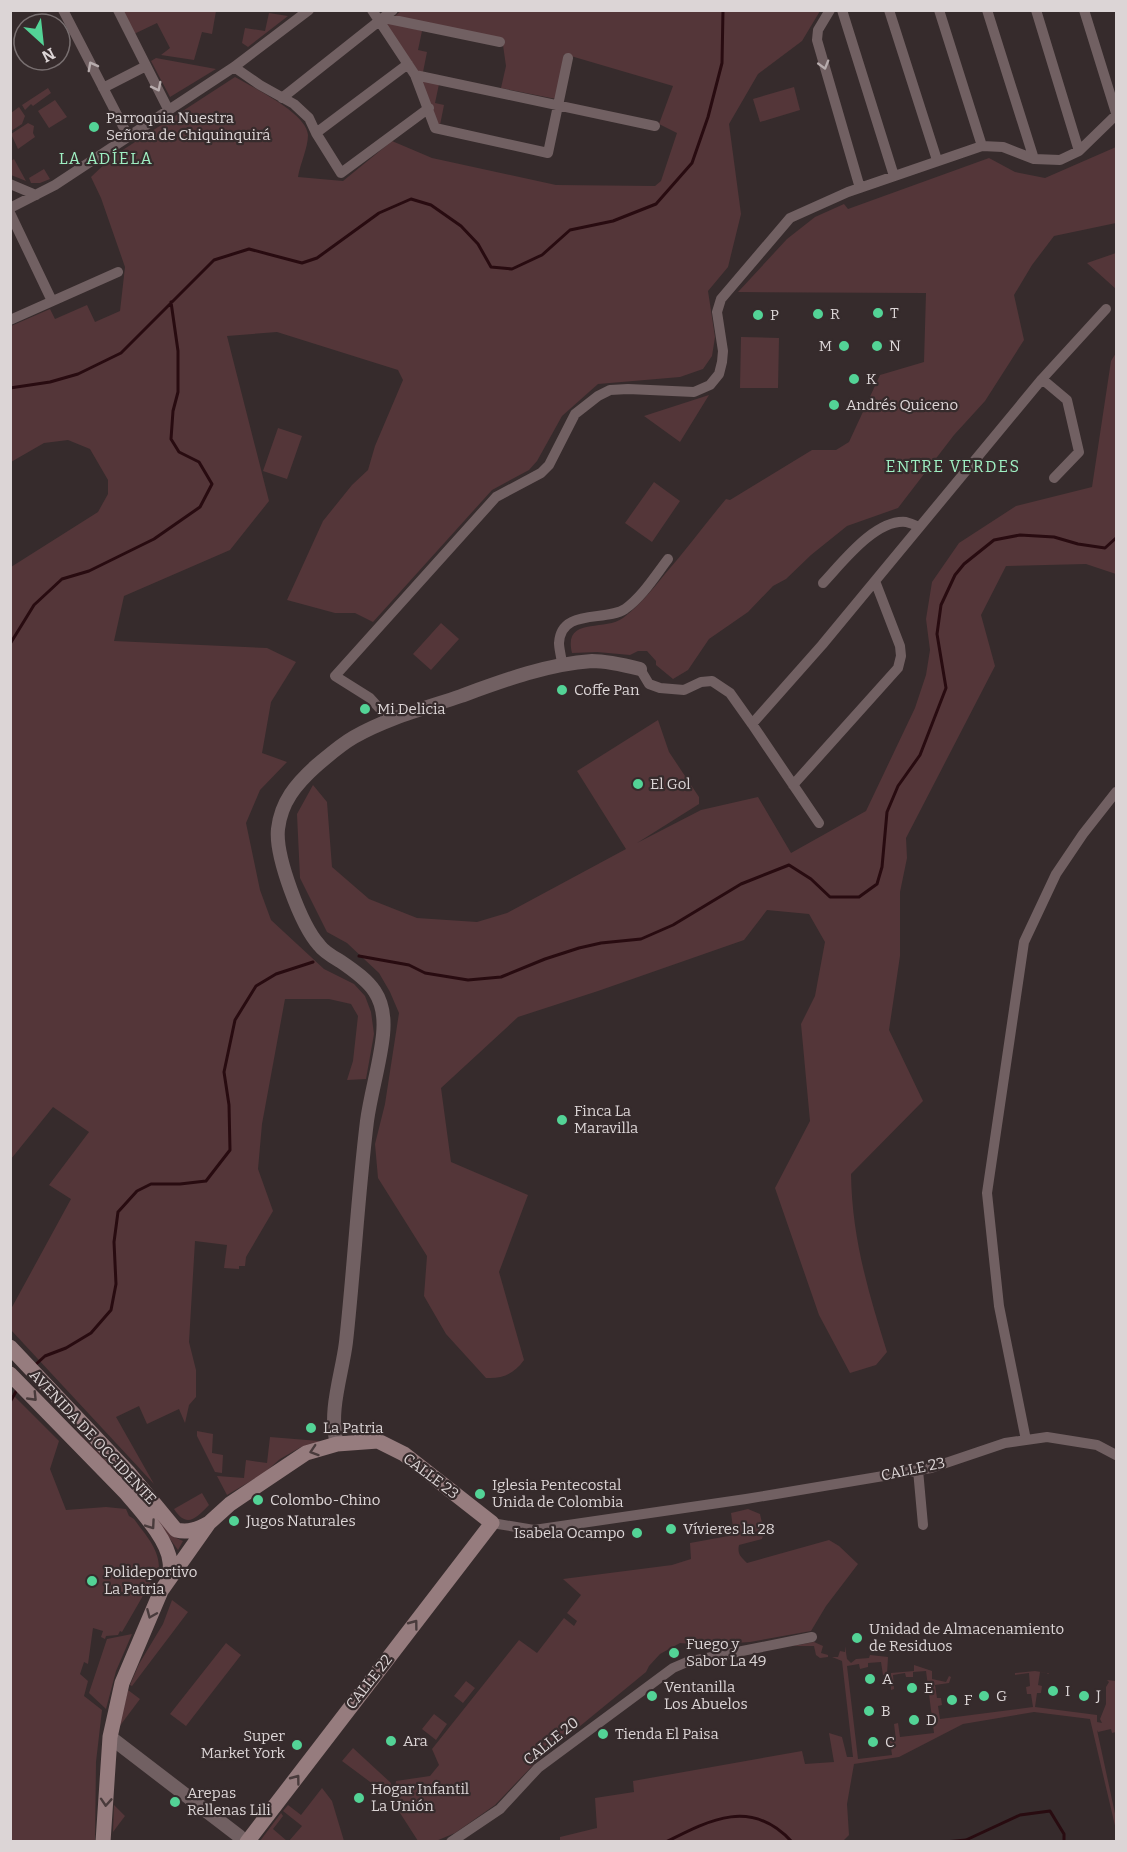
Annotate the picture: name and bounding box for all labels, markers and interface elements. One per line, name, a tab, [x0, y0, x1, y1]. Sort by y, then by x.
north arrow	[12, 12, 72, 72]
text: N	[39, 44, 58, 66]
one-way arrow	[817, 59, 829, 70]
one-way arrow	[88, 61, 99, 72]
one-way arrow	[150, 81, 162, 92]
place label: Parroquia Nuestra Señora de Chiquinquirá	[106, 109, 270, 144]
marker: Parroquia Nuestra Señora de Chiquinquirá	[87, 120, 101, 134]
district label: LA ADÍELA	[59, 148, 153, 168]
place label: T	[890, 304, 899, 322]
place label: R	[830, 305, 840, 323]
place label: P	[770, 306, 779, 324]
marker: T	[871, 306, 885, 320]
marker: R	[811, 307, 825, 321]
marker: P	[751, 308, 765, 322]
place label: M	[819, 337, 832, 355]
place label: N	[889, 337, 901, 355]
marker: M	[837, 339, 851, 353]
marker: N	[870, 339, 884, 353]
place label: K	[866, 370, 877, 388]
marker: K	[847, 372, 861, 386]
place label: Andrés Quiceno	[846, 396, 958, 414]
marker: Andrés Quiceno	[827, 398, 841, 412]
district label: ENTRE VERDES	[885, 457, 1021, 476]
place label: Coffe Pan	[574, 681, 640, 699]
marker: Coffe Pan	[555, 683, 569, 697]
place label: Mi Delicia	[377, 700, 445, 718]
marker: Mi Delicia	[358, 702, 372, 716]
place label: El Gol	[650, 775, 691, 793]
marker: El Gol	[631, 777, 645, 791]
place label: Finca La Maravilla	[574, 1102, 638, 1137]
marker: Finca La Maravilla	[555, 1113, 569, 1127]
street label: AVENIDA DE OCCIDENTE	[26, 1366, 160, 1508]
one-way arrow	[25, 1390, 36, 1401]
place label: La Patria	[323, 1419, 383, 1437]
marker: La Patria	[304, 1421, 318, 1435]
one-way arrow	[310, 1444, 320, 1456]
street label: CALLE 23	[400, 1449, 462, 1503]
street label: CALLE 23	[879, 1453, 947, 1485]
place label: Iglesia Pentecostal Unida de Colombia	[492, 1476, 624, 1511]
marker: Iglesia Pentecostal Unida de Colombia	[473, 1487, 487, 1501]
place label: Colombo-Chino	[270, 1491, 381, 1509]
marker: Colombo-Chino	[251, 1493, 265, 1507]
place label: Jugos Naturales	[245, 1512, 356, 1530]
marker: Jugos Naturales	[227, 1514, 241, 1528]
one-way arrow	[144, 1518, 155, 1529]
place label: Vívieres la 28	[683, 1520, 775, 1538]
marker: Vívieres la 28	[664, 1522, 678, 1536]
place label: Isabela Ocampo	[514, 1524, 625, 1542]
marker: Isabela Ocampo	[630, 1526, 644, 1540]
place label: Polideportivo La Patria	[104, 1563, 197, 1598]
marker: Polideportivo La Patria	[85, 1574, 99, 1588]
one-way arrow	[146, 1608, 158, 1619]
one-way arrow	[407, 1619, 418, 1630]
place label: Unidad de Almacenamiento de Residuos	[869, 1620, 1064, 1655]
marker: Unidad de Almacenamiento de Residuos	[850, 1631, 864, 1645]
place label: Fuego y Sabor La 49	[686, 1635, 767, 1670]
marker: Fuego y Sabor La 49	[667, 1646, 681, 1660]
street label: CALLE 22	[342, 1651, 396, 1713]
place label: A	[882, 1670, 893, 1688]
marker: A	[863, 1672, 877, 1686]
place label: Ventanilla Los Abuelos	[664, 1678, 748, 1713]
place label: E	[924, 1679, 933, 1697]
marker: E	[905, 1681, 919, 1695]
place label: I	[1065, 1682, 1070, 1700]
marker: I	[1046, 1684, 1060, 1698]
place label: G	[996, 1687, 1007, 1705]
place label: J	[1095, 1687, 1101, 1705]
marker: Ventanilla Los Abuelos	[645, 1689, 659, 1703]
marker: G	[977, 1689, 991, 1703]
marker: J	[1077, 1689, 1091, 1703]
place label: F	[964, 1691, 973, 1709]
marker: F	[945, 1693, 959, 1707]
place label: B	[881, 1702, 891, 1720]
marker: B	[862, 1704, 876, 1718]
place label: D	[926, 1711, 937, 1729]
street label: CALLE 20	[520, 1713, 582, 1769]
marker: D	[907, 1713, 921, 1727]
place label: Tienda El Paisa	[615, 1725, 719, 1743]
place label: Super Market York	[201, 1727, 285, 1762]
marker: Tienda El Paisa	[596, 1727, 610, 1741]
place label: Ara	[403, 1732, 428, 1750]
place label: C	[885, 1733, 895, 1751]
marker: Ara	[384, 1734, 398, 1748]
marker: C	[866, 1735, 880, 1749]
marker: Super Market York	[290, 1738, 304, 1752]
one-way arrow	[289, 1774, 300, 1785]
place label: Hogar Infantil La Unión	[371, 1780, 469, 1815]
place label: Arepas Rellenas Lili	[187, 1784, 271, 1819]
marker: Hogar Infantil La Unión	[352, 1791, 366, 1805]
marker: Arepas Rellenas Lili	[168, 1795, 182, 1809]
one-way arrow	[100, 1797, 113, 1806]

